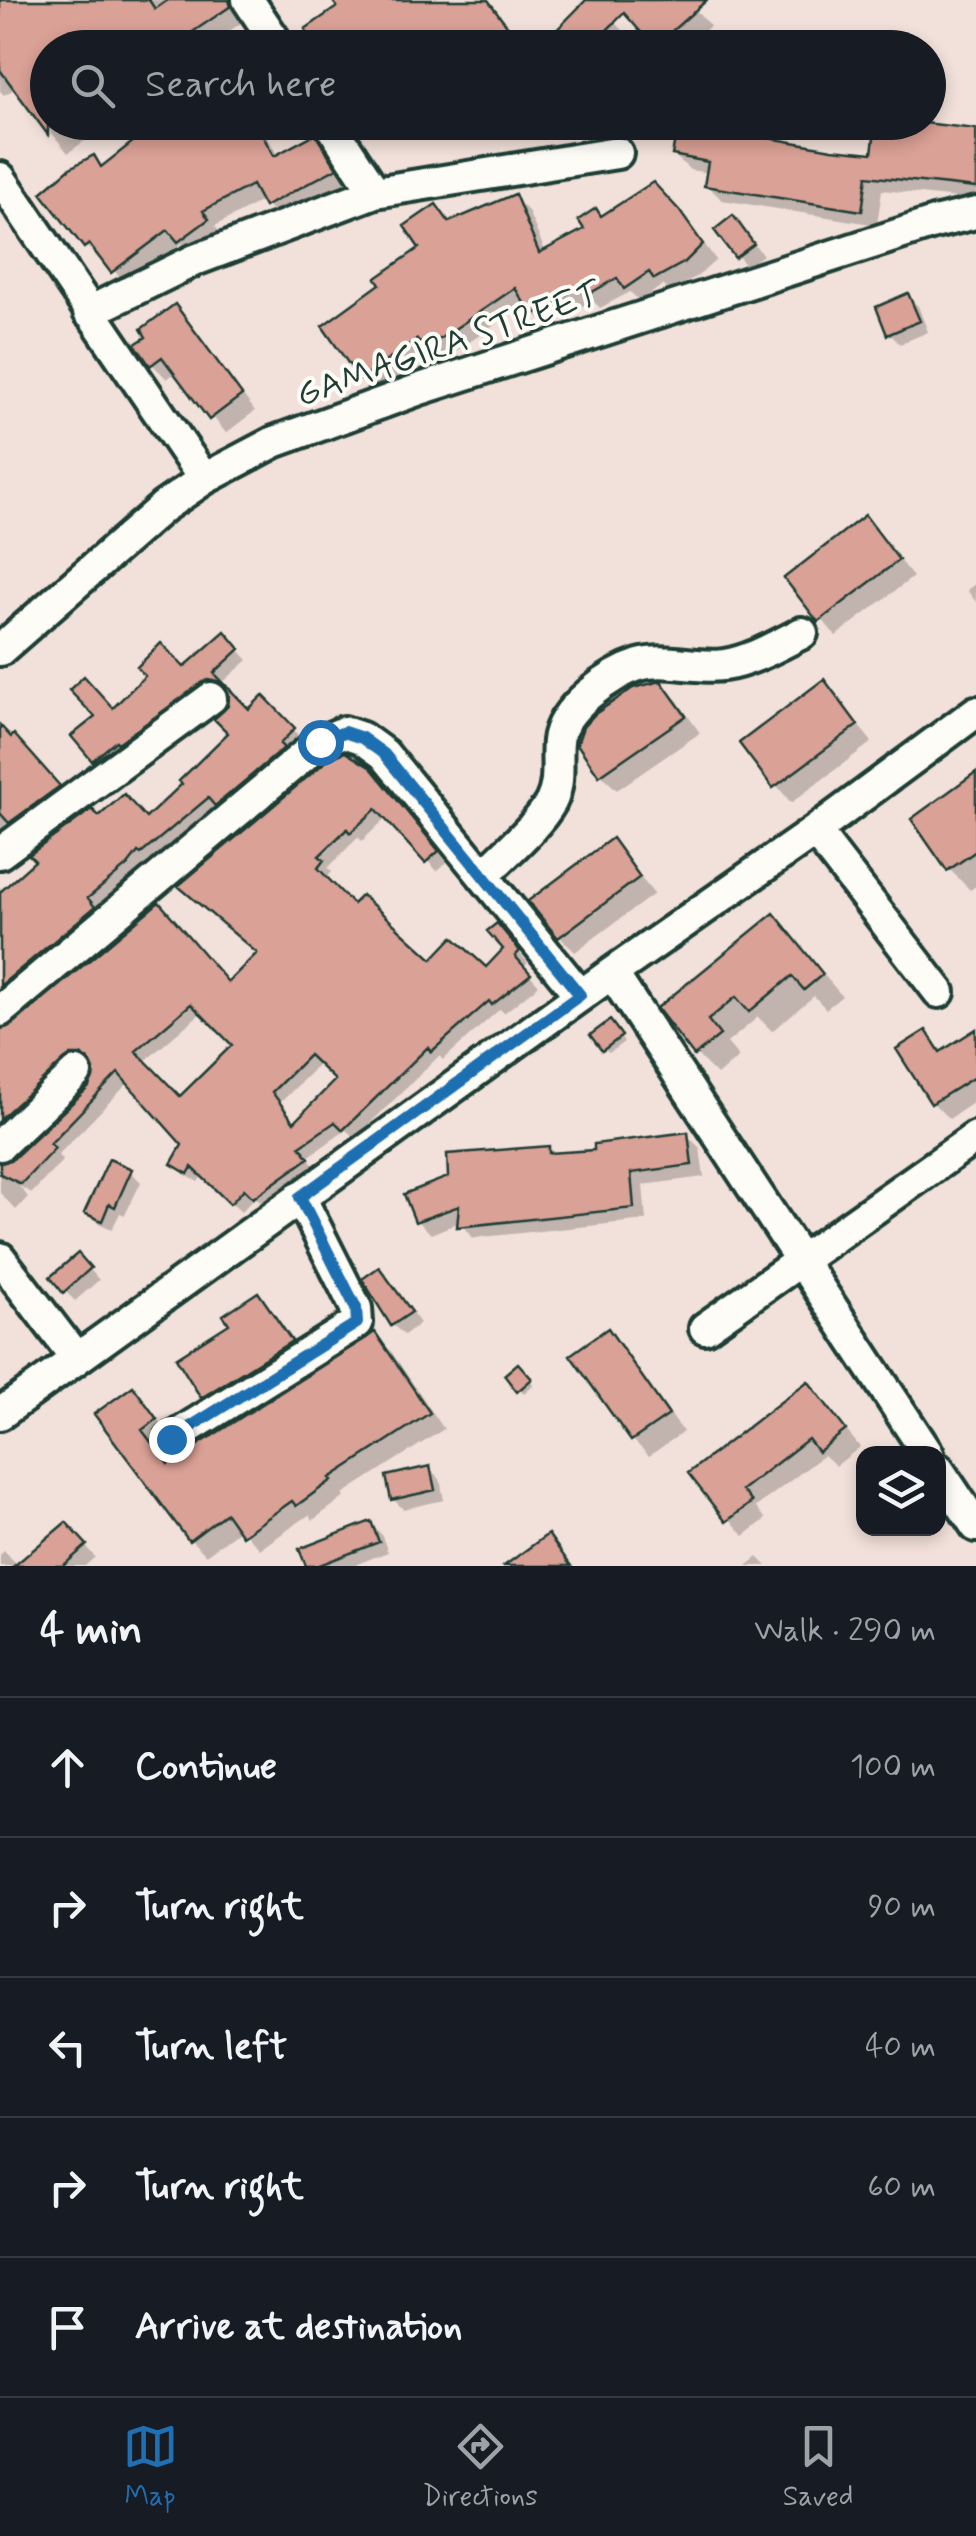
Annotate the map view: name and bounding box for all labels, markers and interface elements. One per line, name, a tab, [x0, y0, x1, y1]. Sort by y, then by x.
search box	[30, 30, 946, 140]
icon: search	[65, 58, 120, 113]
text: Search here	[145, 61, 336, 110]
street label: GAMAGIRA STREET	[291, 271, 608, 419]
route start	[298, 720, 344, 766]
route end	[149, 1417, 195, 1463]
map controls	[856, 1446, 946, 1536]
button: layers	[856, 1446, 946, 1536]
text: 4 min	[40, 1604, 142, 1659]
text: Walk · 290 m	[754, 1610, 936, 1652]
icon: ahead	[40, 1740, 95, 1795]
text: Continue	[135, 1743, 277, 1792]
text: 100 m	[850, 1746, 936, 1788]
icon: right	[40, 1880, 95, 1935]
text: Turn right	[135, 1883, 304, 1932]
text: 90 m	[868, 1886, 936, 1928]
icon: left	[40, 2020, 95, 2075]
text: Turn left	[135, 2023, 287, 2072]
text: 40 m	[865, 2026, 936, 2068]
icon: right	[40, 2160, 95, 2215]
text: Turn right	[135, 2163, 304, 2212]
text: 60 m	[867, 2166, 936, 2208]
icon: arrive	[40, 2300, 95, 2355]
text: Arrive at destination	[135, 2303, 462, 2352]
tab: Map	[123, 2419, 178, 2516]
tab: Directions	[423, 2419, 538, 2516]
tab: Saved	[783, 2419, 853, 2516]

